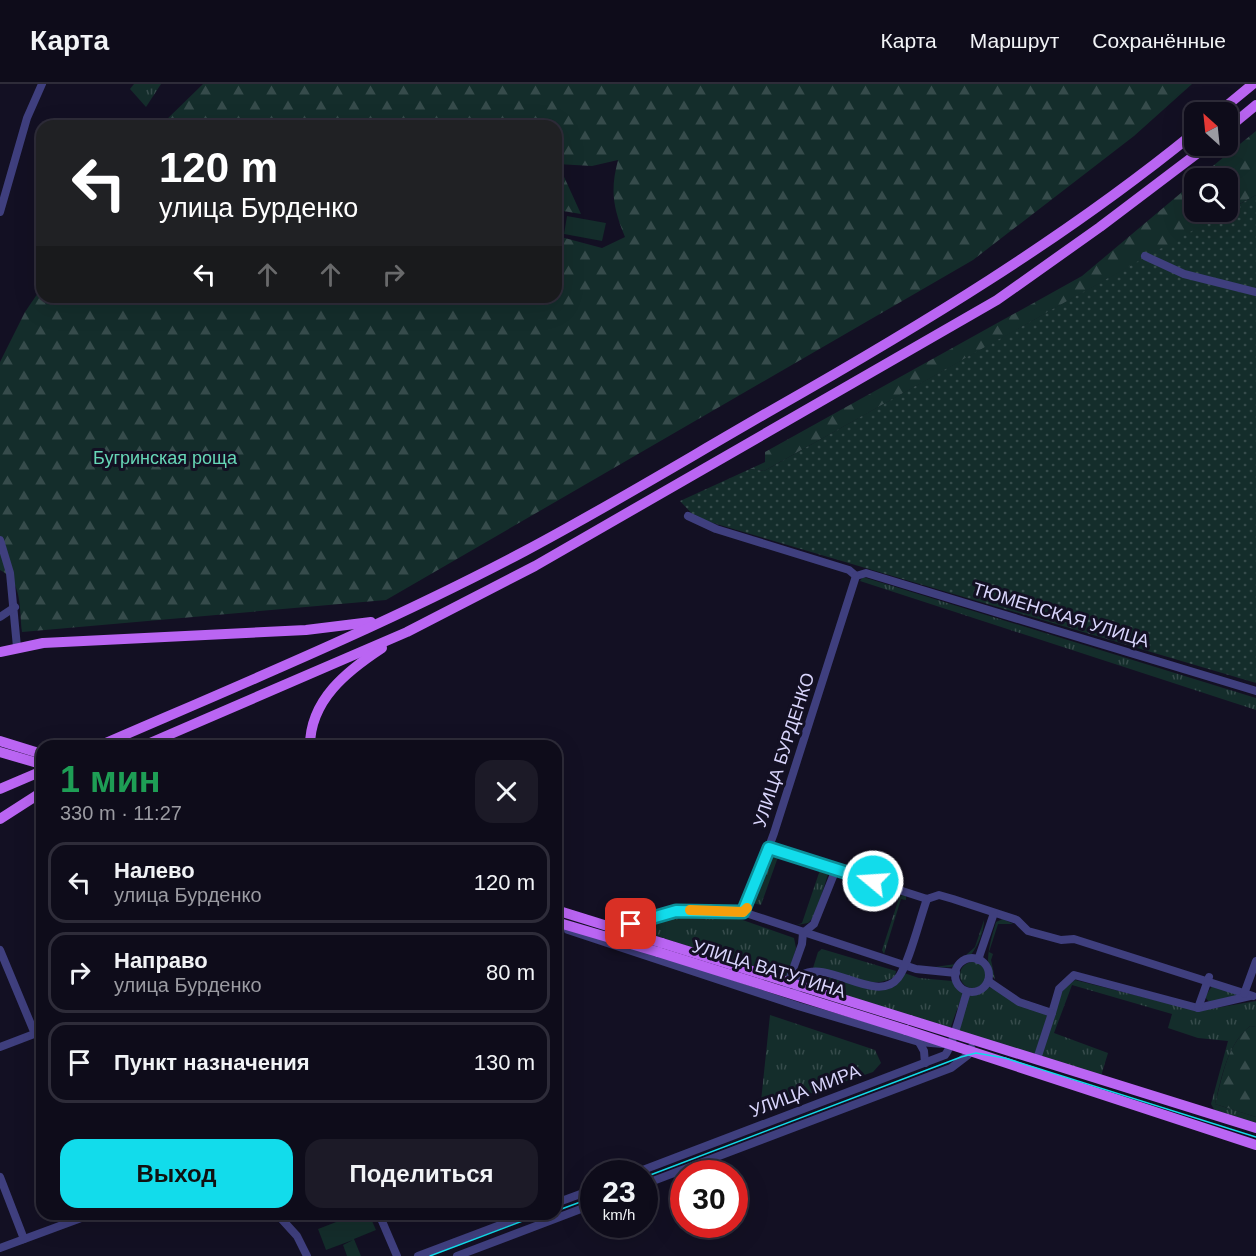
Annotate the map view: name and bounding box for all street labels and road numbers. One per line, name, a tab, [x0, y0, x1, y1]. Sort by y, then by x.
street label: ТЮМЕНСКАЯ УЛИЦА	[970, 579, 1152, 651]
street label: УЛИЦА БУРДЕНКО	[750, 670, 818, 830]
street label: УЛИЦА ВАТУТИНА	[690, 936, 848, 1002]
street label: УЛИЦА МИРА	[747, 1061, 863, 1121]

